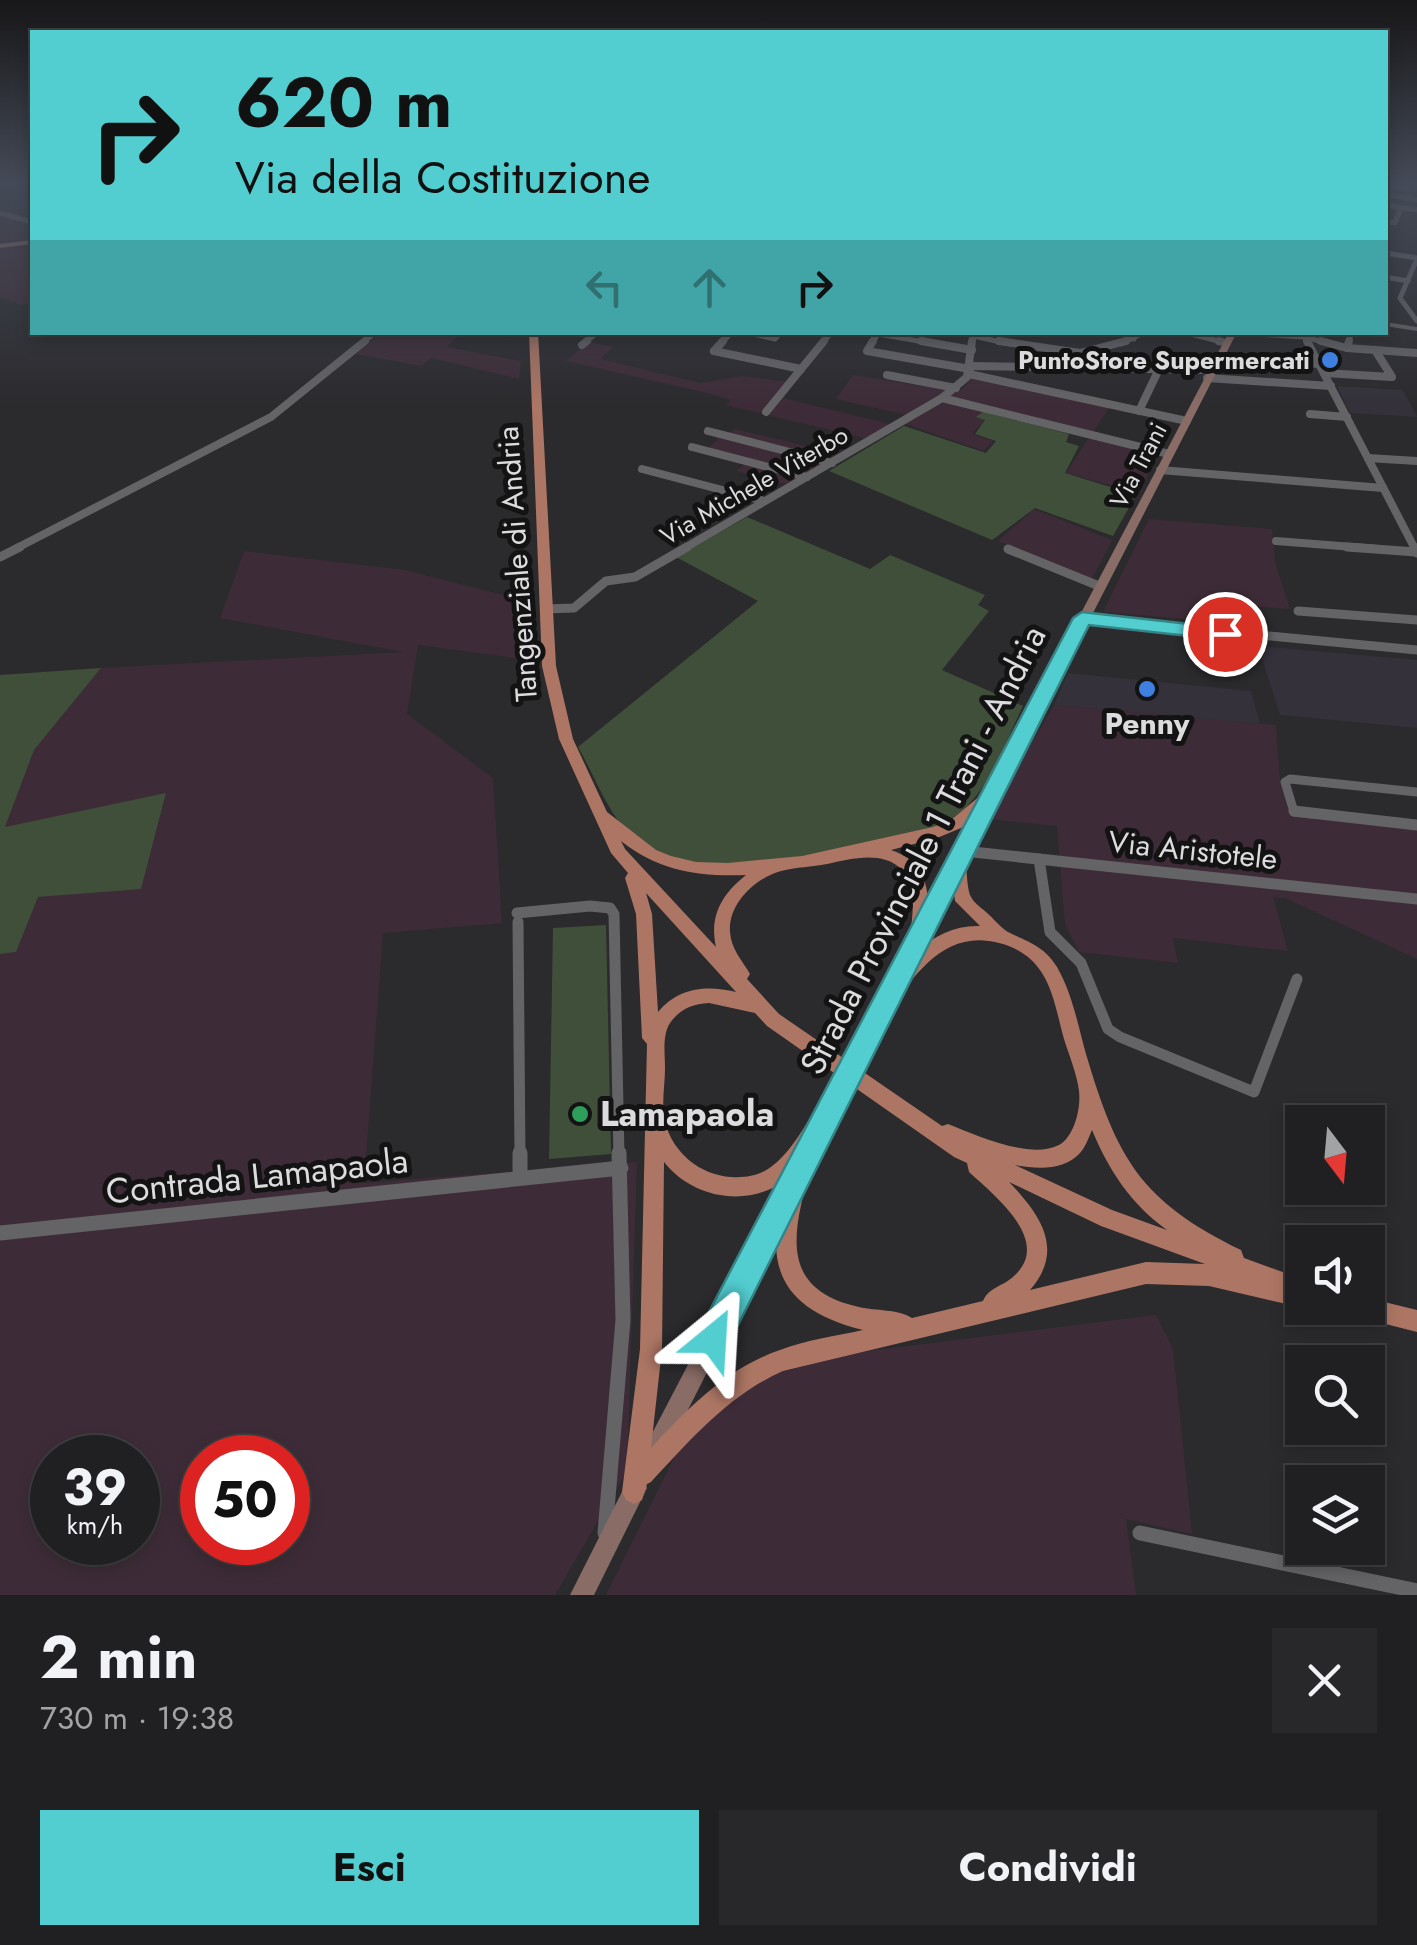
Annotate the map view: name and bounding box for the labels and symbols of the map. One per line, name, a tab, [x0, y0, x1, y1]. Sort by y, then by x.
place label: PuntoStore Supermercati	[1018, 342, 1310, 378]
marker: PuntoStore Supermercati	[1319, 349, 1341, 371]
street label: Via Michele Viterbo	[653, 416, 855, 554]
street label: Via Trani	[1100, 416, 1176, 514]
street label: Tangenziale di Andria	[486, 425, 548, 703]
pin	[1183, 592, 1268, 677]
street label: Strada Provinciale 1 Trani - Andria	[788, 617, 1058, 1083]
marker: Penny	[1136, 678, 1158, 700]
place label: Penny	[1105, 702, 1190, 745]
street label: Via Aristotele	[1106, 820, 1280, 880]
place label: Lamapaola	[600, 1089, 774, 1139]
marker: Lamapaola	[569, 1103, 591, 1125]
north arrow	[1285, 1105, 1385, 1205]
street label: Contrada Lamapaola	[103, 1135, 411, 1217]
position arrow	[661, 1287, 765, 1391]
speed limit sign: 50	[180, 1435, 310, 1565]

